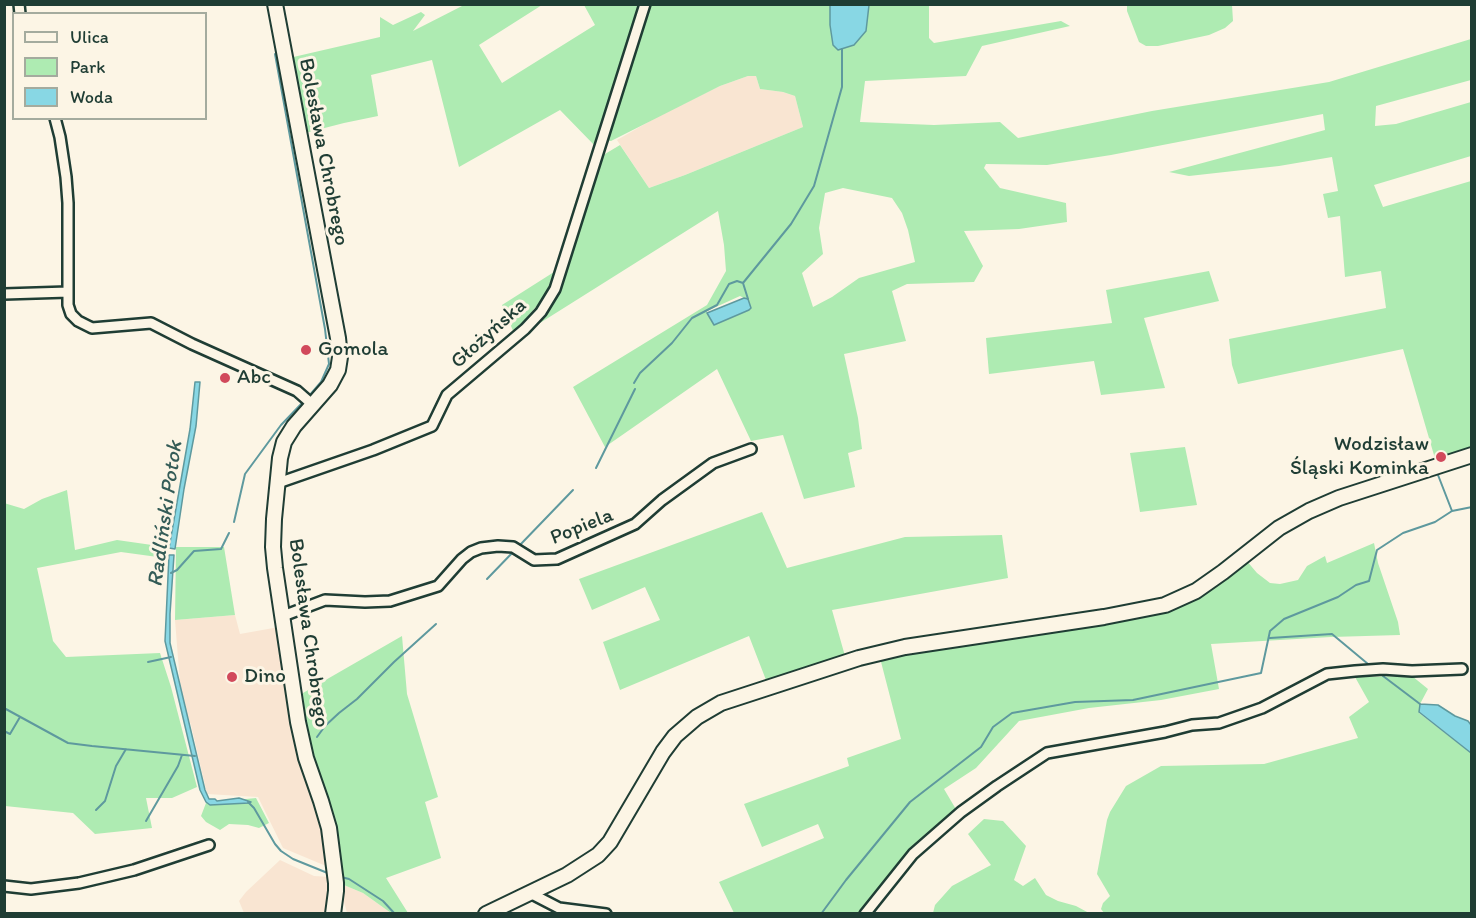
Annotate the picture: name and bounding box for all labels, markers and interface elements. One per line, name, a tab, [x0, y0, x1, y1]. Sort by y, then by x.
legend	[12, 12, 207, 120]
text: Ulica	[70, 26, 109, 48]
text: Park	[70, 56, 105, 78]
street label: Bolesława Chrobrego	[292, 56, 354, 248]
text: Woda	[70, 86, 113, 108]
street label: Głożyńska	[446, 294, 532, 374]
place label: Gomola	[318, 337, 388, 363]
marker: Gomola	[299, 343, 313, 357]
place label: Abc	[237, 365, 271, 391]
marker: Abc	[218, 371, 232, 385]
place label: Wodzisław Śląski Kominka	[1290, 432, 1429, 482]
water label: Radliński Potok	[143, 440, 189, 588]
marker: Wodzisław Śląski Kominka	[1434, 450, 1448, 464]
street label: Popiela	[547, 503, 617, 551]
street label: Bolesława Chrobrego	[282, 537, 334, 729]
place label: Dino	[244, 664, 286, 690]
marker: Dino	[225, 670, 239, 684]

